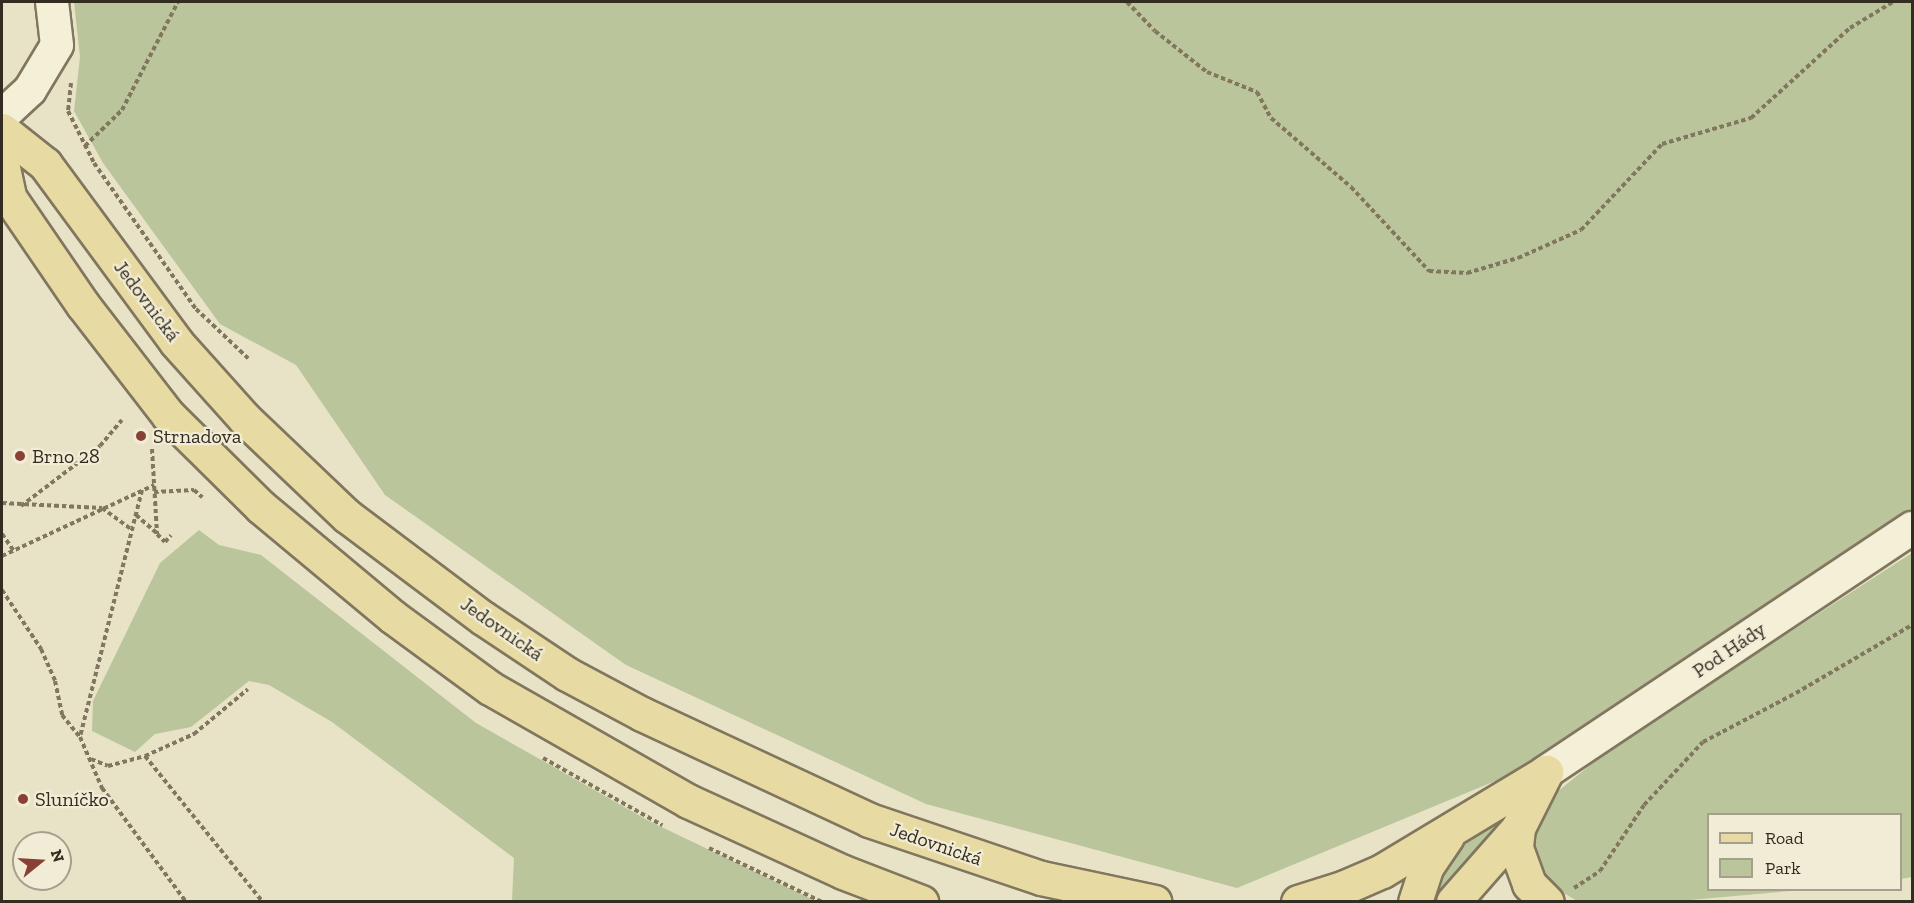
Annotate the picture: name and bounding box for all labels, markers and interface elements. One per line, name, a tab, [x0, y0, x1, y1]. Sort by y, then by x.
street label: Jedovnická	[109, 256, 185, 346]
place label: Strnadova	[153, 424, 241, 448]
marker: Strnadova	[134, 429, 148, 443]
place label: Brno 28	[32, 444, 100, 468]
marker: Brno 28	[13, 449, 27, 463]
street label: Jedovnická	[456, 592, 548, 666]
street label: Pod Hády	[1688, 617, 1770, 683]
place label: Sluníčko	[35, 787, 109, 811]
marker: Sluníčko	[16, 792, 30, 806]
legend	[1707, 813, 1902, 891]
street label: Jedovnická	[887, 817, 985, 871]
text: Road	[1765, 827, 1804, 849]
north arrow	[12, 831, 72, 891]
text: N	[47, 847, 69, 865]
text: Park	[1765, 857, 1801, 879]

